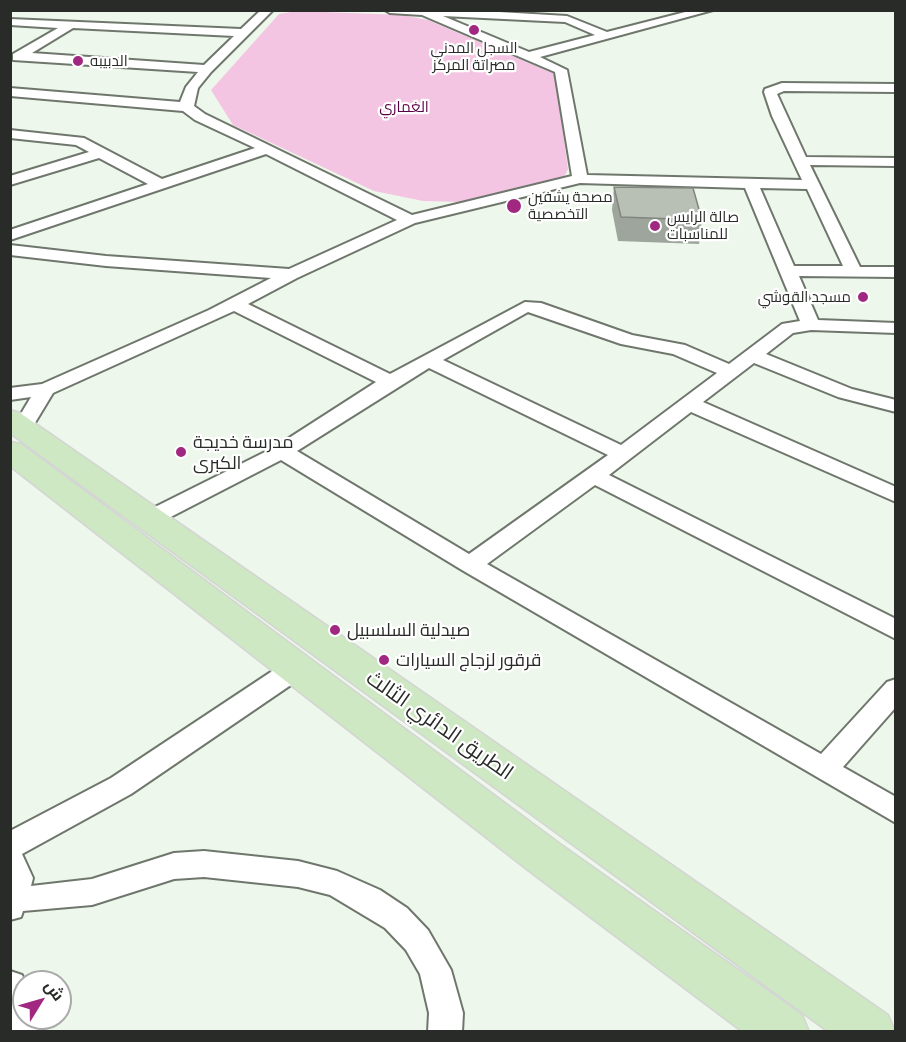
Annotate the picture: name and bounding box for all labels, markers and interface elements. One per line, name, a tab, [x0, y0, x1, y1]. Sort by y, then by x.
marker: السجل المدني مصراتة المركز	[467, 23, 481, 37]
place label: السجل المدني مصراتة المركز	[430, 39, 518, 74]
place label: الدبيبه	[90, 52, 128, 70]
marker: الدبيبه	[71, 54, 85, 68]
park label: الغماري	[379, 98, 429, 116]
place label: مصحة يشفين التخصصية	[528, 188, 613, 223]
marker: مصحة يشفين التخصصية	[505, 197, 523, 215]
place label: صالة الرايس للمناسبات	[667, 208, 739, 243]
marker: صالة الرايس للمناسبات	[648, 219, 662, 233]
place label: مسجد القوشي	[758, 288, 851, 306]
marker: مسجد القوشي	[856, 290, 870, 304]
place label: مدرسة خديجة الكبرى	[193, 431, 293, 474]
marker: مدرسة خديجة الكبرى	[174, 445, 188, 459]
place label: صيدلية السلسبيل	[347, 619, 470, 641]
marker: صيدلية السلسبيل	[328, 623, 342, 637]
place label: قرقور لزجاج السيارات	[396, 649, 541, 671]
marker: قرقور لزجاج السيارات	[377, 653, 391, 667]
street label: الطريق الدائري الثالث	[362, 665, 518, 785]
north arrow	[12, 970, 72, 1030]
text: ش	[41, 976, 69, 1004]

